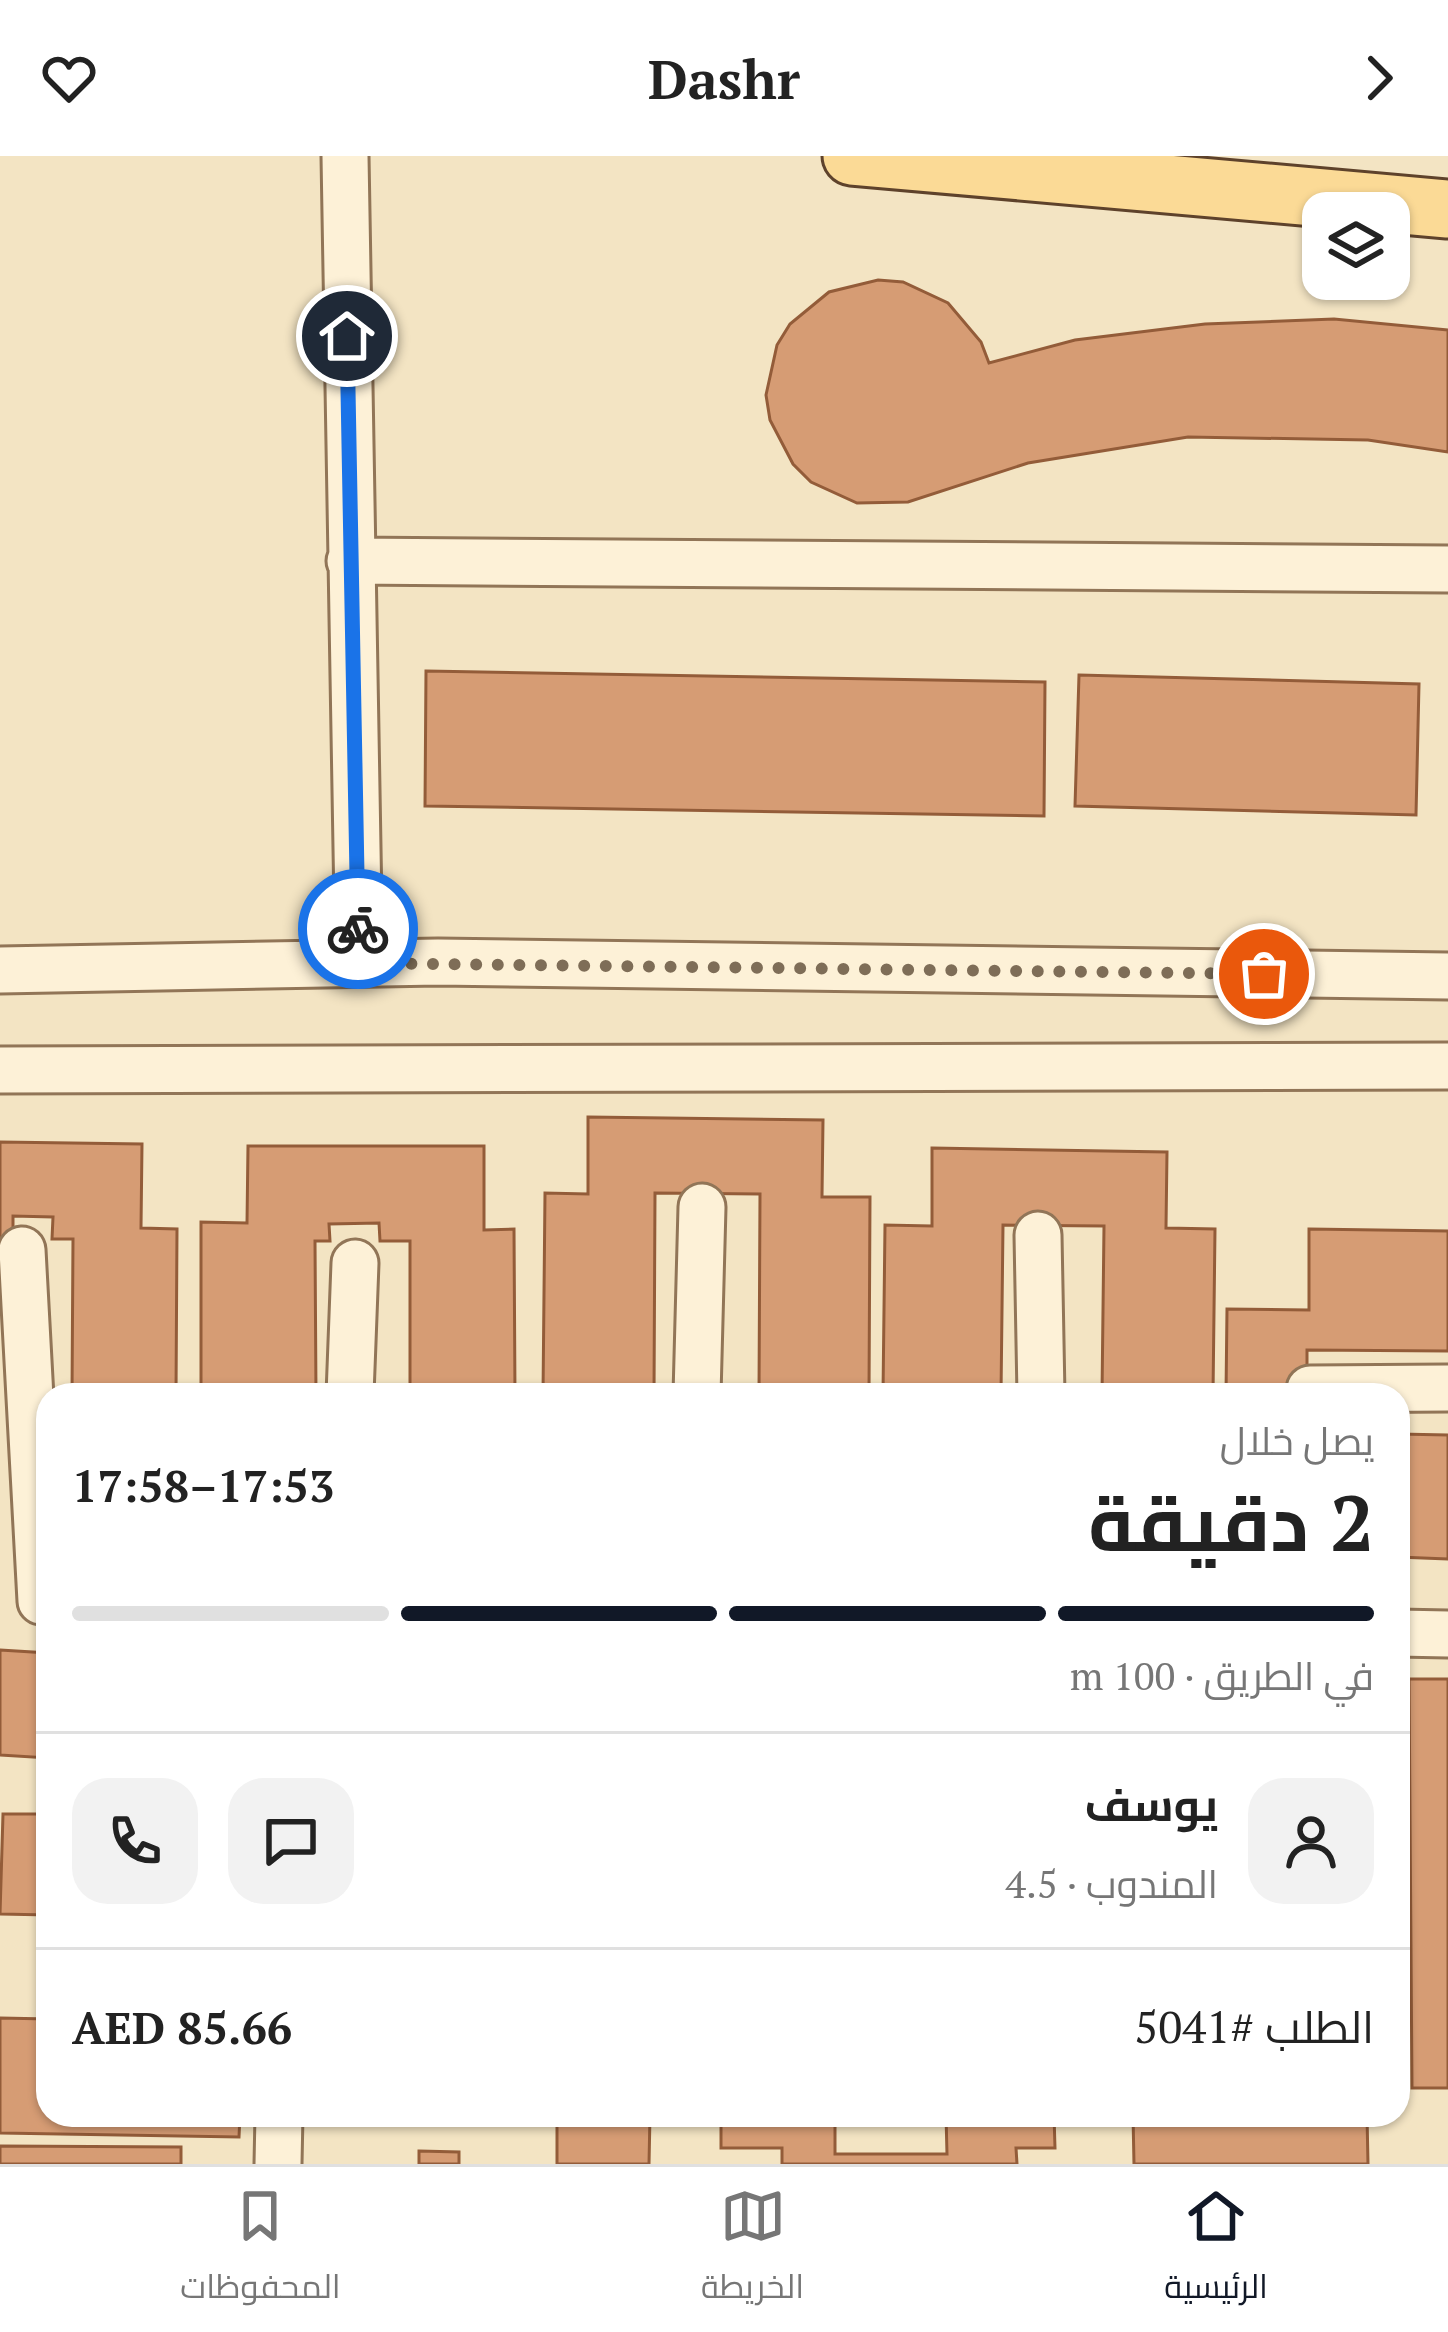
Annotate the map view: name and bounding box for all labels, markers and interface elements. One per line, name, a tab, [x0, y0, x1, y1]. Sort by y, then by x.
text: Dashr	[648, 43, 800, 114]
icon: heart	[36, 45, 102, 111]
icon: forward	[1346, 45, 1412, 111]
map controls	[1302, 192, 1410, 300]
button: layers	[1302, 192, 1410, 300]
pin	[296, 285, 398, 387]
icon: home	[314, 303, 380, 369]
courier	[298, 869, 418, 989]
icon: bike	[325, 896, 391, 962]
pin	[1213, 923, 1315, 1025]
icon: bag	[1231, 941, 1297, 1007]
text: يصل خلال	[1220, 1414, 1374, 1466]
text: 17:53–17:58	[72, 1455, 334, 1515]
text: 2 دقيقة	[1088, 1470, 1374, 1573]
text: في الطريق · 100 m	[1070, 1649, 1374, 1701]
text: يوسف	[1084, 1774, 1218, 1834]
button: phone	[72, 1778, 198, 1904]
button: chat	[228, 1778, 354, 1904]
button: person	[1248, 1778, 1374, 1904]
text: المندوب · 4.5	[1005, 1857, 1218, 1909]
text: الطلب #5041	[1134, 1996, 1374, 2056]
text: AED 85.66	[72, 1997, 292, 2057]
tab: المحفوظات	[180, 2183, 341, 2317]
tab: الخريطة	[701, 2183, 804, 2317]
tab: الرئيسية	[1164, 2183, 1268, 2317]

